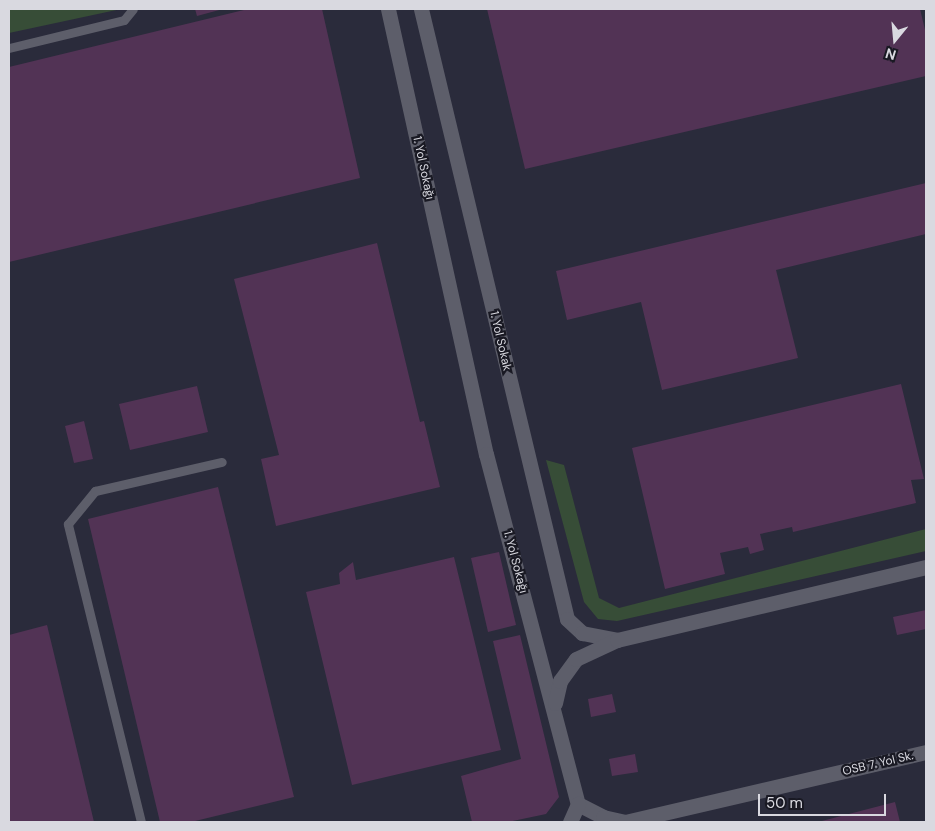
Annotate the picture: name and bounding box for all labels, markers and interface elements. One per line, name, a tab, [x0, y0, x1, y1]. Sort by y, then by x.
north arrow	[870, 15, 920, 65]
text: N	[883, 44, 898, 64]
street label: 1. Yol Sokağı	[409, 135, 437, 201]
street label: 1. Yol Sokak	[486, 310, 514, 372]
street label: 1. Yol Sokağı	[500, 529, 530, 595]
street label: OSB 7. Yol Sk.	[841, 749, 915, 779]
scale bar	[760, 784, 888, 816]
text: 50 m	[766, 793, 803, 813]

